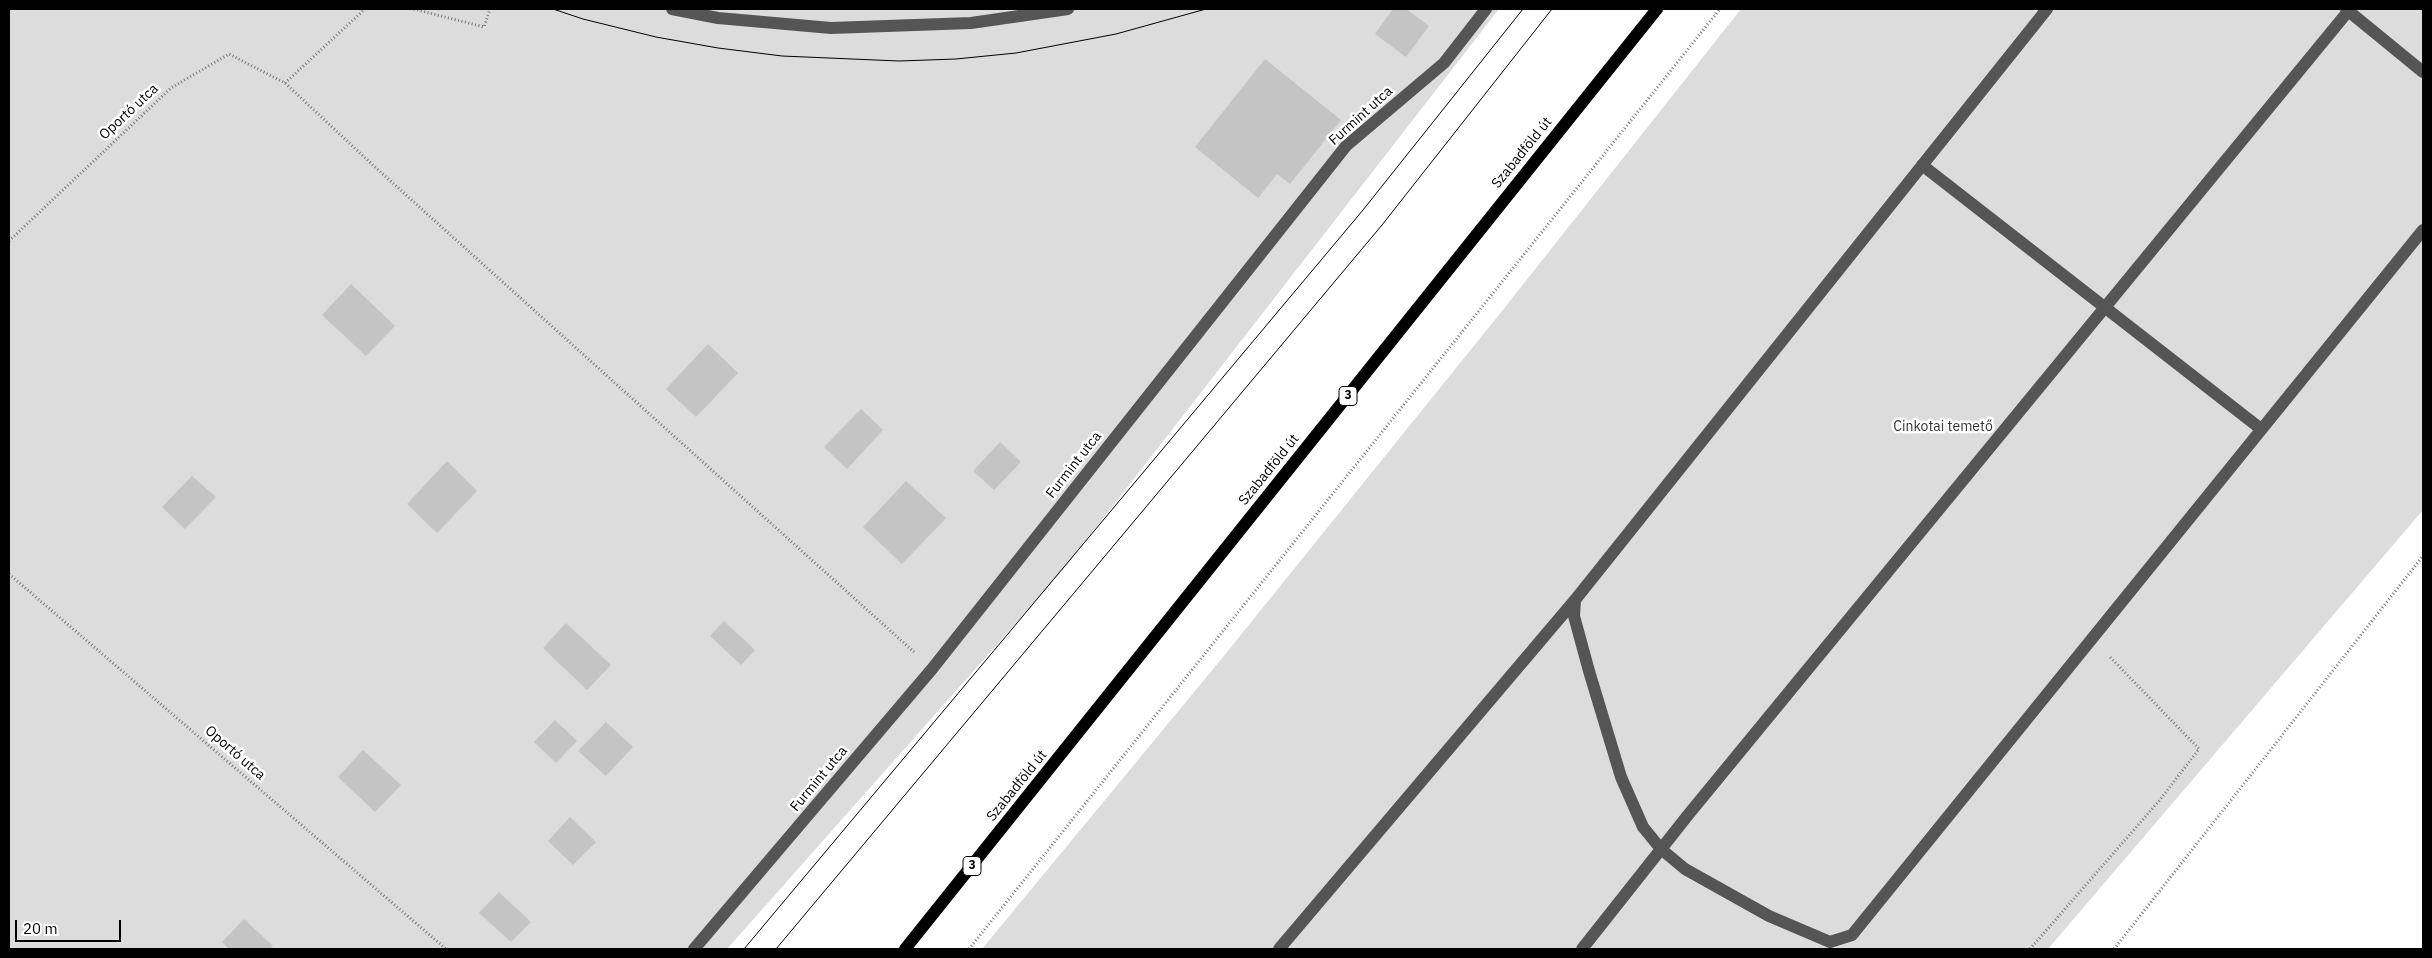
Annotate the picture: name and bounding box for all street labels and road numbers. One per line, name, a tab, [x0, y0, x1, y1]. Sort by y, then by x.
street label: Oportó utca	[96, 80, 162, 144]
street label: Furmint utca	[1326, 83, 1396, 149]
street label: Szabadföld út	[1488, 114, 1556, 192]
road number: 3	[1339, 386, 1357, 406]
street label: Furmint utca	[1043, 428, 1105, 502]
street label: Szabadföld út	[1235, 431, 1303, 509]
street label: Oportó utca	[201, 722, 269, 784]
street label: Furmint utca	[787, 743, 851, 815]
street label: Szabadföld út	[983, 747, 1051, 825]
road number: 3	[963, 856, 981, 876]

